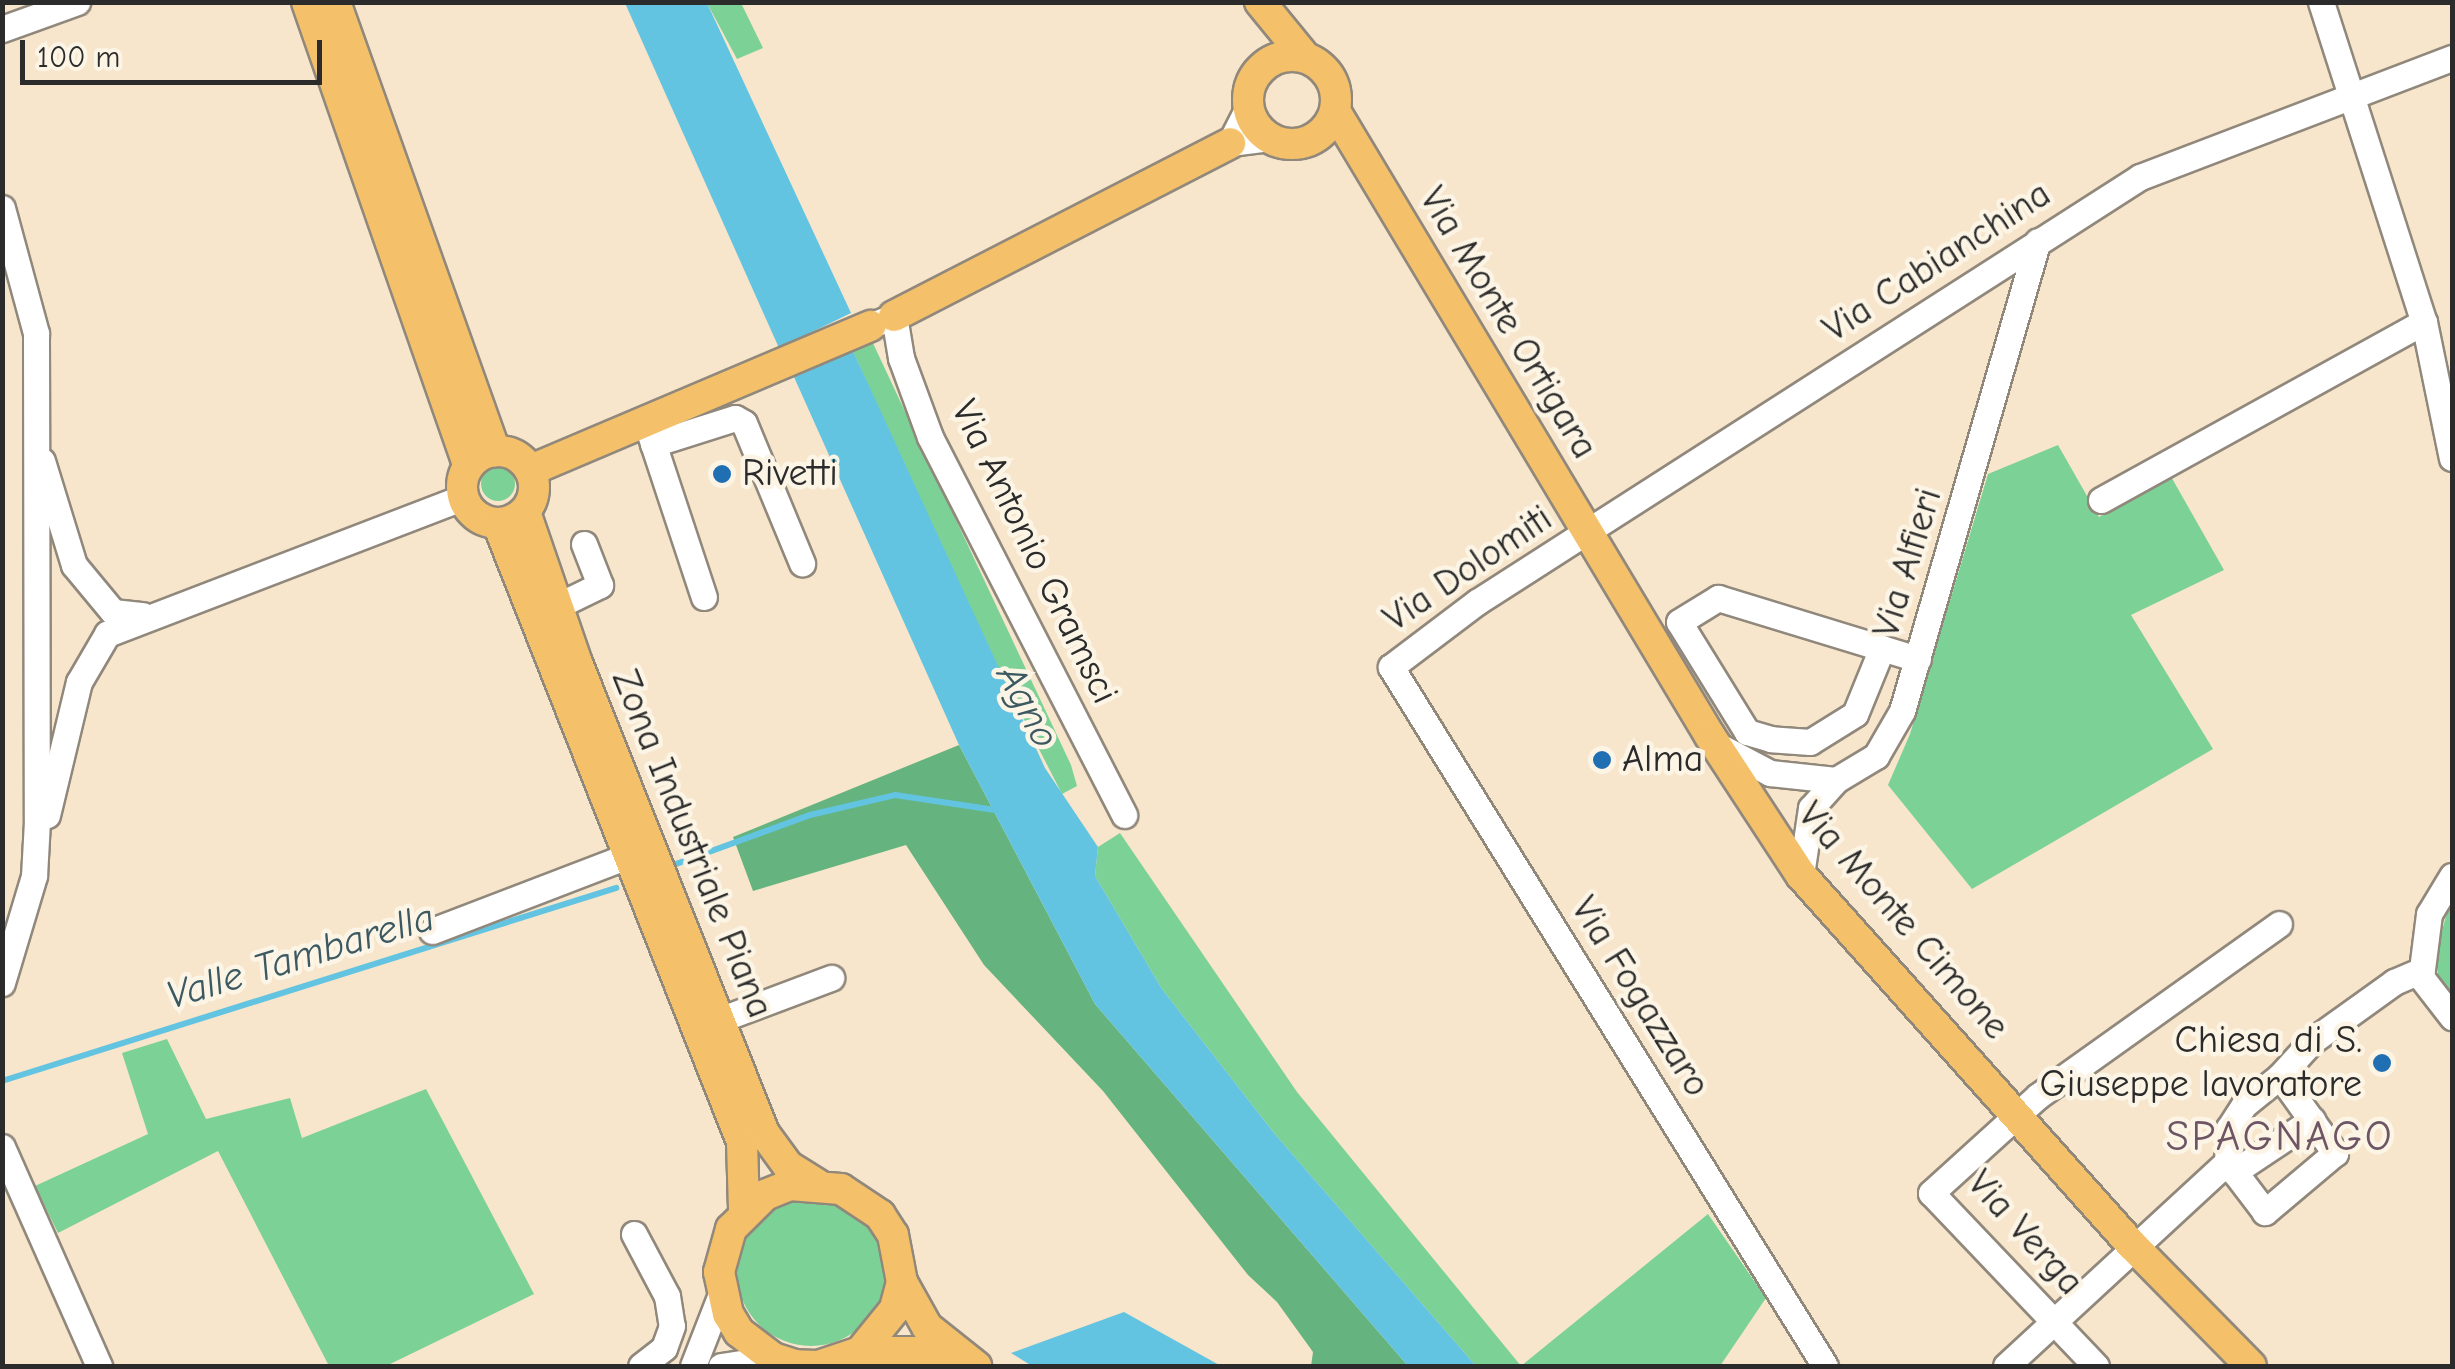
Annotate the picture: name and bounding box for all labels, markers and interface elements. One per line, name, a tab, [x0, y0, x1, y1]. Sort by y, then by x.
scale bar	[25, 20, 328, 82]
text: 100 m	[37, 40, 120, 75]
street label: Via Cabianchina	[1815, 172, 2059, 352]
street label: Via Monte Ortigara	[1409, 179, 1607, 467]
street label: Via Antonio Gramsci	[941, 393, 1127, 711]
place label: Rivetti	[742, 451, 838, 497]
marker: Rivetti	[711, 463, 733, 485]
street label: Via Alfieri	[1864, 483, 1952, 643]
street label: Via Dolomiti	[1375, 496, 1561, 642]
water label: Agno	[986, 656, 1070, 756]
street label: Zona Industriale Piana	[601, 663, 783, 1025]
place label: Alma	[1622, 737, 1703, 783]
marker: Alma	[1591, 749, 1613, 771]
street label: Via Monte Cimone	[1788, 793, 2018, 1049]
street label: Via Fogazzaro	[1560, 889, 1720, 1105]
water label: Valle Tambarella	[160, 893, 440, 1019]
place label: Chiesa di S. Giuseppe lavoratore	[2040, 1018, 2362, 1108]
marker: Chiesa di S. Giuseppe lavoratore	[2371, 1052, 2393, 1074]
district label: SPAGNAGO	[2166, 1112, 2394, 1162]
street label: Via Verga	[1957, 1161, 2093, 1305]

